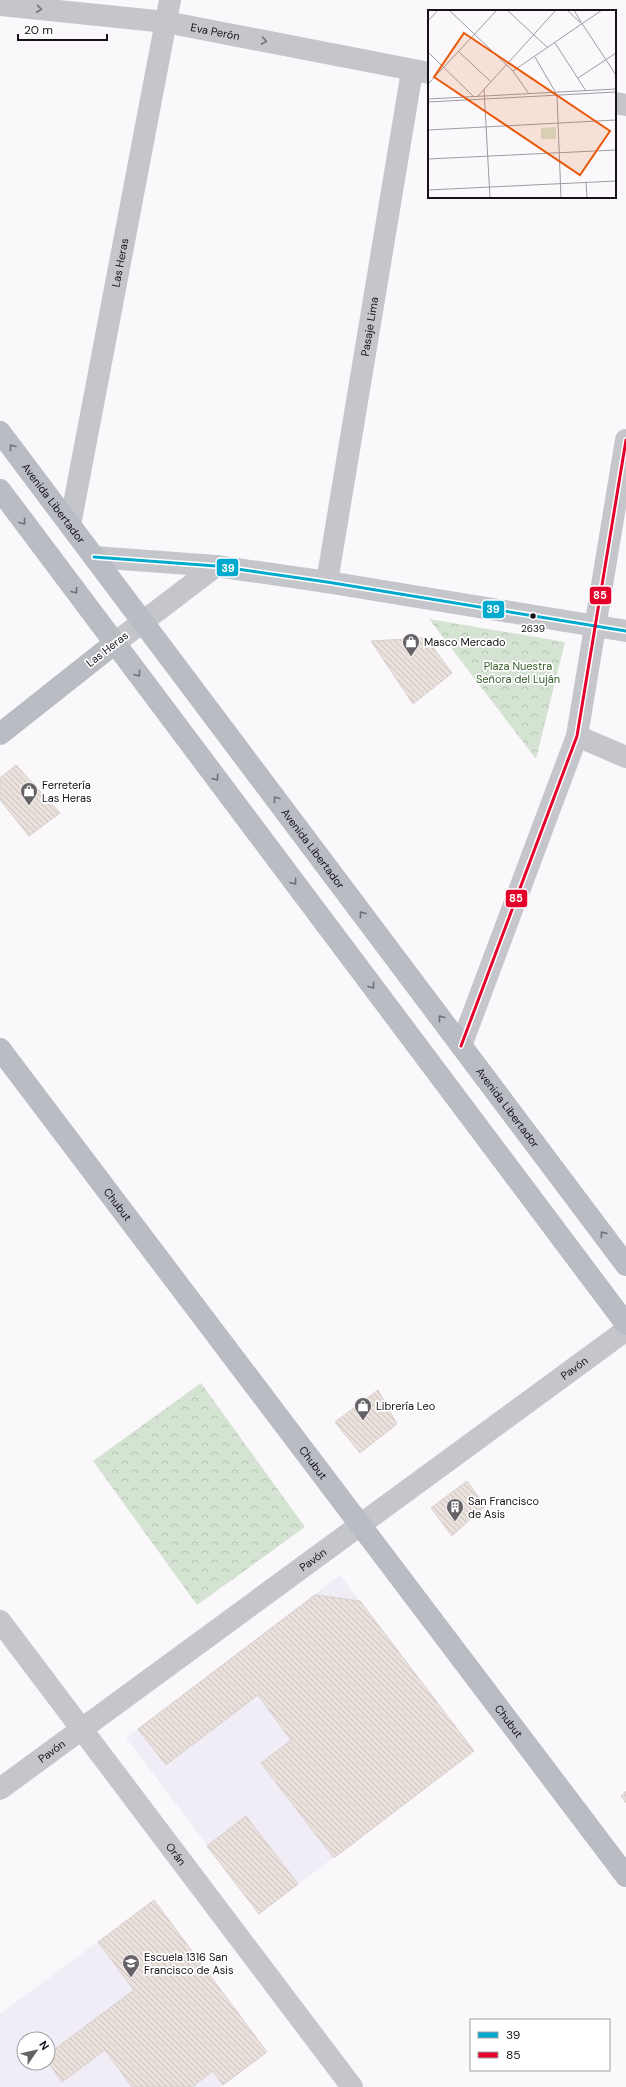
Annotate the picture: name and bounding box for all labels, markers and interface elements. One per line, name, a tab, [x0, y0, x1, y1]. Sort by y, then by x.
one-way arrow	[36, 4, 42, 13]
inset map	[428, 10, 616, 198]
scale bar	[18, 16, 107, 42]
street label: Eva Perón	[189, 20, 241, 43]
text: 20 m	[24, 22, 53, 38]
one-way arrow	[261, 37, 267, 45]
street label: Las Heras	[108, 237, 131, 288]
street label: Pasaje Lima	[358, 296, 381, 357]
one-way arrow	[10, 445, 17, 452]
street label: Avenida Libertador	[19, 460, 88, 546]
one-way arrow	[19, 517, 26, 524]
line badge: 39	[216, 558, 239, 577]
text: 39	[221, 561, 235, 575]
one-way arrow	[70, 586, 77, 593]
line badge: 85	[589, 586, 612, 605]
text: 85	[593, 588, 607, 602]
line badge: 39	[482, 600, 505, 619]
text: 39	[486, 602, 500, 616]
marker: 2639	[528, 611, 538, 621]
place label: 2639	[521, 622, 545, 635]
street label: Las Heras	[83, 628, 131, 670]
shop icon: Masco Mercado	[401, 632, 421, 657]
place label: Masco Mercado	[424, 635, 506, 649]
park label: Plaza Nuestra Señora del Luján	[476, 659, 560, 686]
one-way arrow	[133, 670, 141, 677]
one-way arrow	[211, 774, 219, 781]
place label: Ferretería Las Heras	[42, 778, 92, 805]
shop icon: Ferretería Las Heras	[19, 781, 39, 806]
one-way arrow	[273, 796, 281, 803]
street label: Avenida Libertador	[278, 806, 348, 891]
one-way arrow	[289, 878, 297, 885]
line badge: 85	[505, 889, 528, 908]
text: 85	[509, 891, 523, 905]
one-way arrow	[360, 912, 367, 919]
one-way arrow	[367, 982, 375, 989]
one-way arrow	[438, 1016, 445, 1023]
street label: Avenida Libertador	[473, 1065, 542, 1150]
street label: Chubut	[101, 1185, 135, 1224]
one-way arrow	[600, 1231, 607, 1238]
street label: Pavón	[558, 1353, 591, 1383]
shop icon: Librería Leo	[353, 1396, 373, 1421]
place label: Librería Leo	[376, 1399, 435, 1413]
street label: Chubut	[296, 1443, 330, 1482]
place label: San Francisco de Asis	[468, 1494, 539, 1521]
building icon: San Francisco de Asis	[445, 1497, 465, 1522]
street label: Pavón	[297, 1545, 329, 1574]
street label: Chubut	[492, 1702, 526, 1741]
street label: Pavón	[35, 1737, 68, 1766]
street label: Orán	[163, 1840, 189, 1868]
place label: Escuela 1316 San Francisco de Asis	[144, 1950, 234, 1977]
school or university icon: Escuela 1316 San Francisco de Asis	[121, 1953, 141, 1978]
legend	[470, 2019, 610, 2071]
text: 39	[506, 2027, 520, 2043]
north arrow	[16, 2031, 56, 2071]
text: N	[36, 2038, 52, 2053]
text: 85	[506, 2047, 521, 2063]

